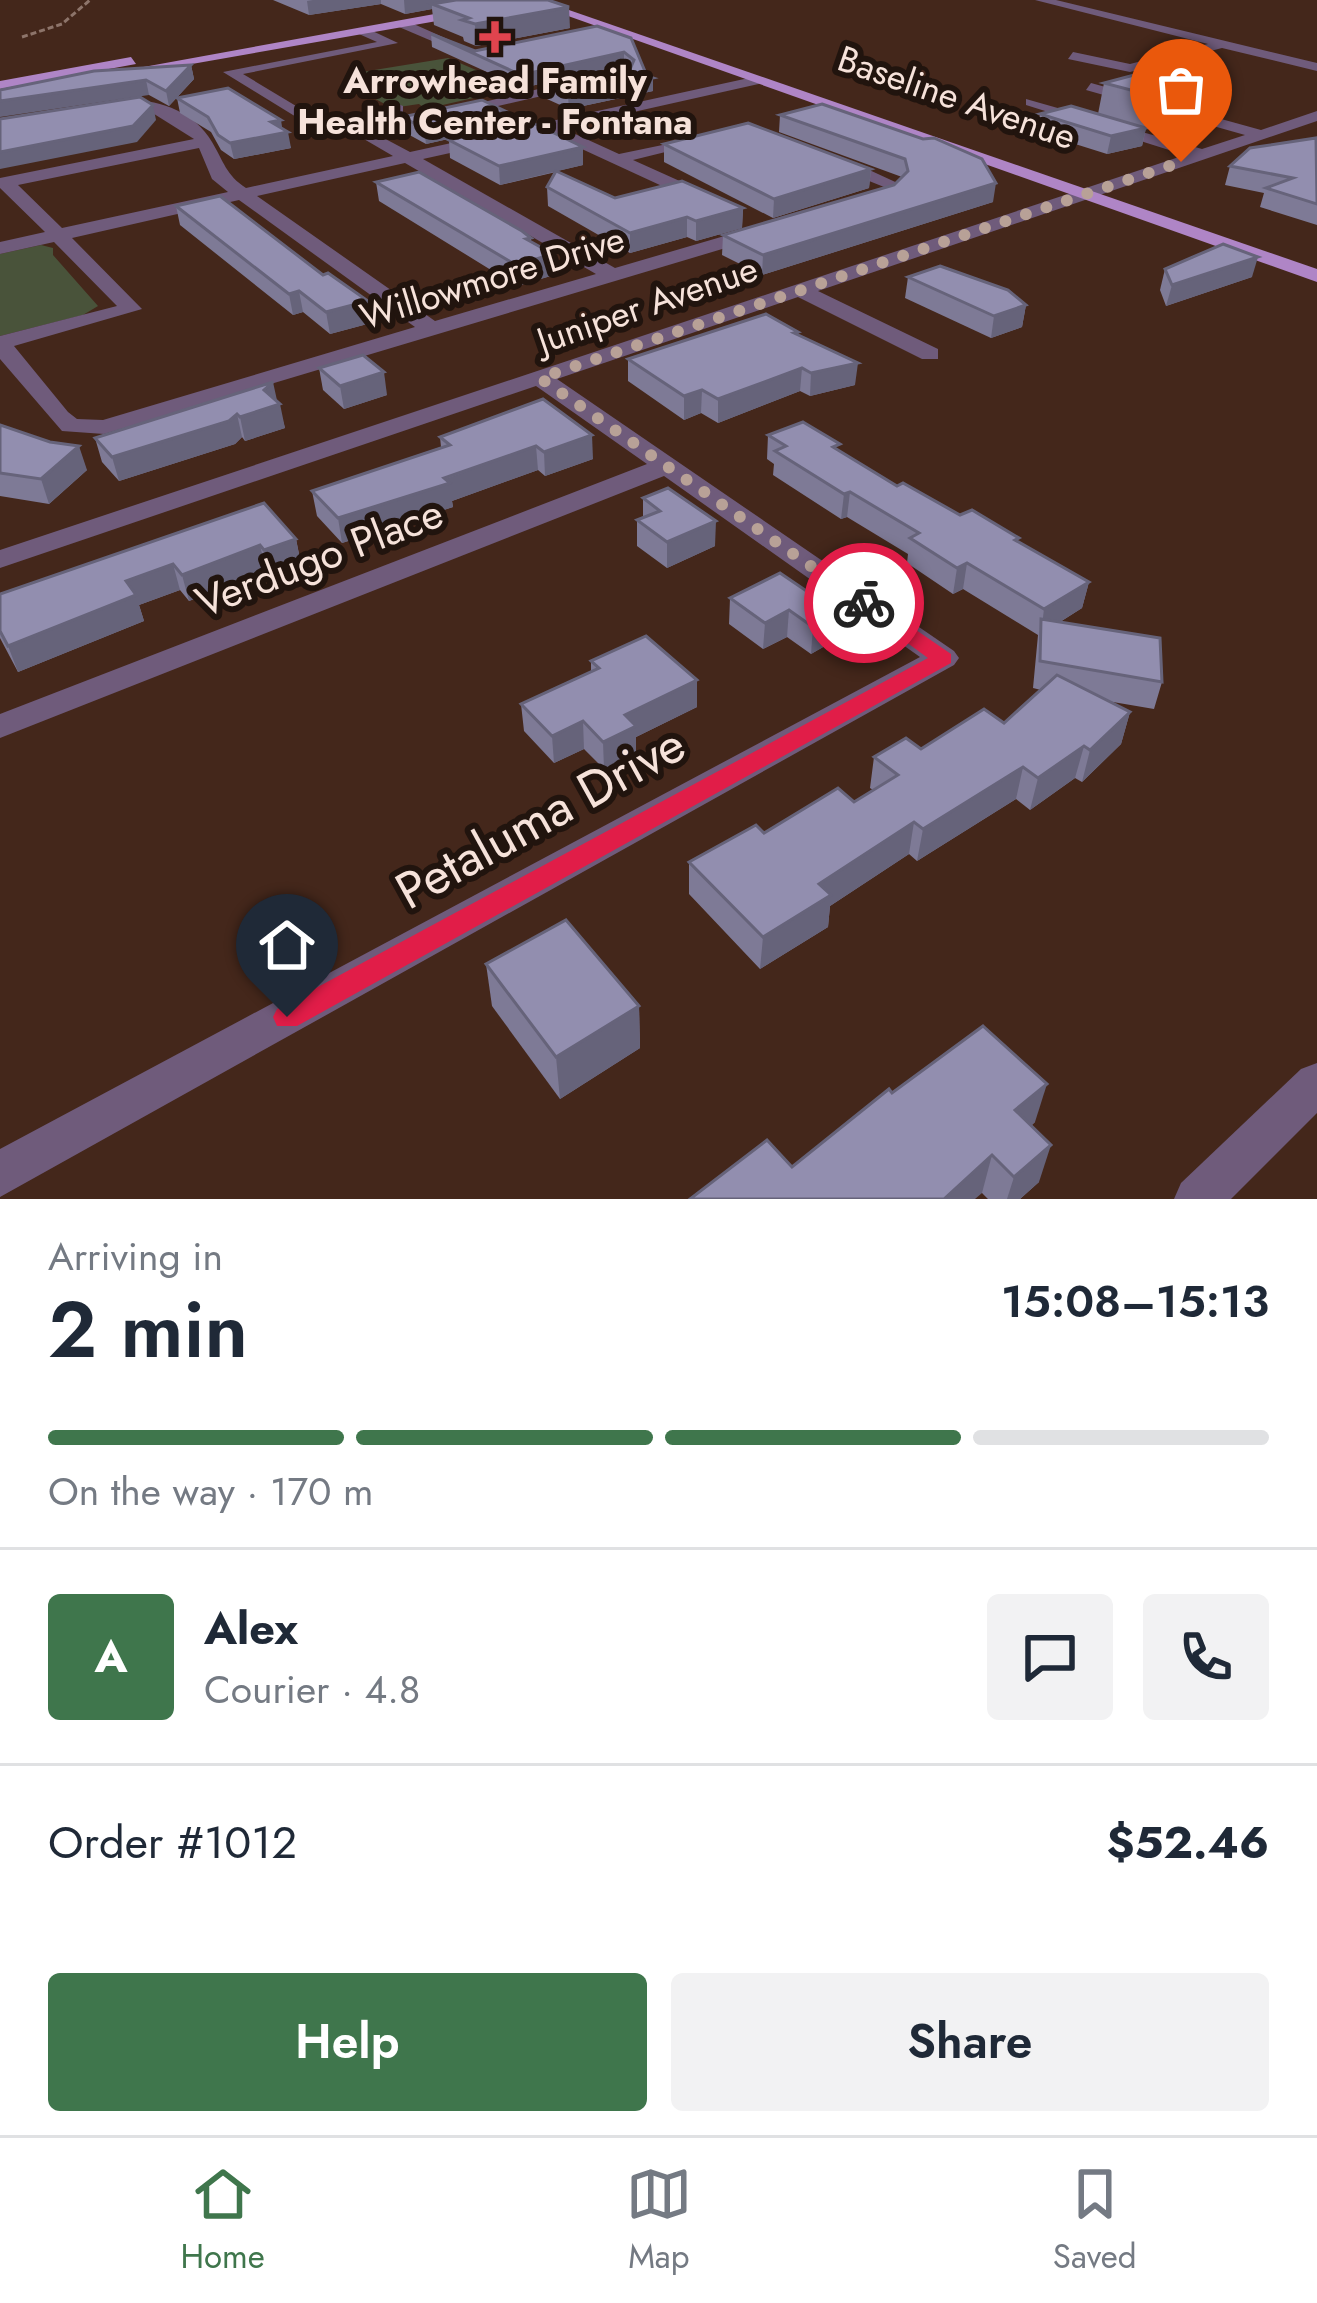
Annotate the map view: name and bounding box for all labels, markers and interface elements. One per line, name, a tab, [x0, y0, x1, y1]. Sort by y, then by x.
marker: Arrowhead Family Health Center - Fontana	[479, 21, 511, 53]
street label: Baseline Avenue	[831, 32, 1083, 162]
pin	[1130, 39, 1232, 162]
place label: Arrowhead Family Health Center - Fontana	[297, 54, 693, 147]
icon: bag	[1148, 57, 1214, 123]
street label: Willowmore Drive	[353, 212, 631, 342]
street label: Juniper Avenue	[526, 242, 764, 367]
street label: Verdugo Place	[187, 482, 452, 633]
courier	[804, 543, 924, 663]
icon: bike	[831, 570, 897, 636]
street label: Petaluma Drive	[382, 707, 698, 927]
pin	[236, 894, 338, 1017]
icon: home	[254, 912, 320, 978]
text: Arriving in	[48, 1228, 223, 1285]
text: 15:08–15:13	[1001, 1269, 1269, 1334]
text: 2 min	[48, 1274, 248, 1386]
text: On the way · 170 m	[48, 1463, 374, 1520]
button: chat	[987, 1594, 1113, 1720]
button: phone	[1143, 1594, 1269, 1720]
text: Alex	[204, 1596, 298, 1661]
text: A	[94, 1624, 128, 1689]
text: Courier · 4.8	[204, 1661, 420, 1718]
text: Order #1012	[48, 1810, 297, 1875]
text: $52.46	[1106, 1810, 1269, 1875]
button: Help	[48, 1973, 647, 2111]
button: Share	[671, 1973, 1269, 2111]
tab: Home	[181, 2161, 265, 2280]
tab: Map	[626, 2161, 692, 2280]
tab: Saved	[1053, 2161, 1136, 2280]

